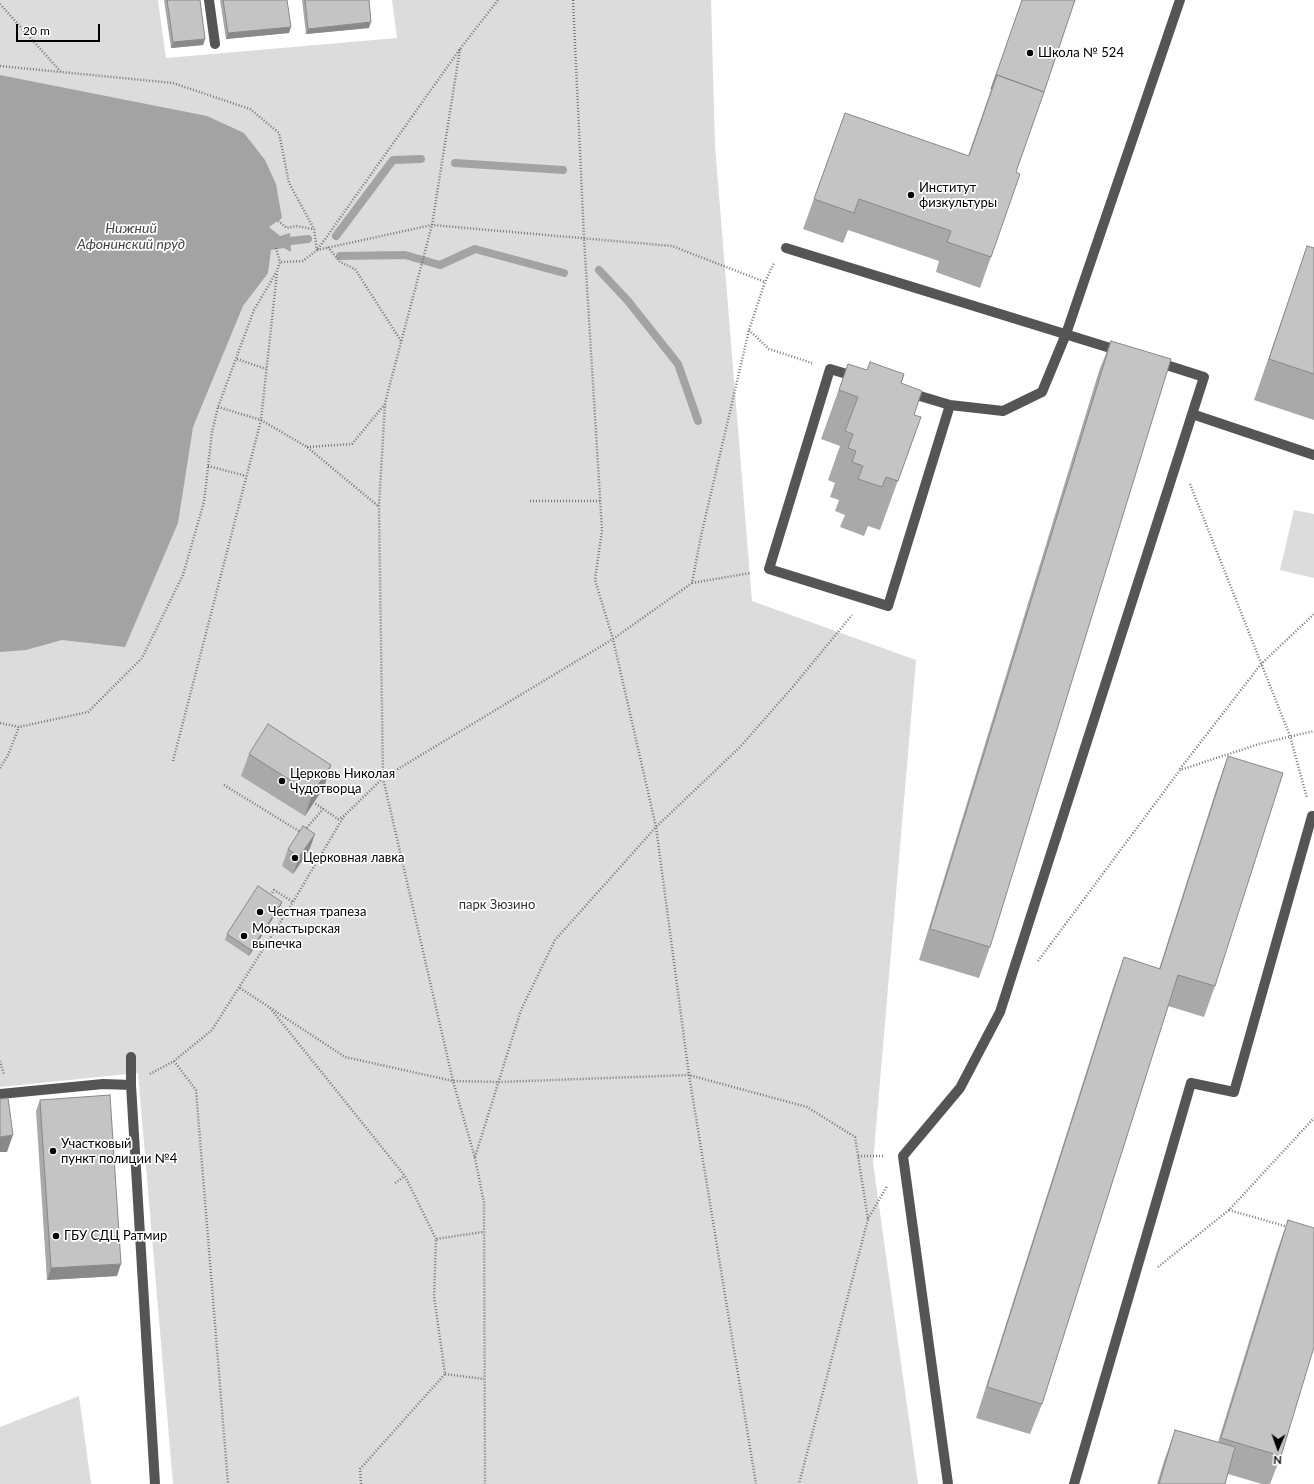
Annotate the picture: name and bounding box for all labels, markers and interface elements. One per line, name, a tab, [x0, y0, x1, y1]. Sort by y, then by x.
scale bar	[18, 16, 102, 42]
text: 20 m	[23, 23, 50, 38]
place label: Школа № 524	[1038, 45, 1124, 61]
marker: Школа № 524	[1025, 48, 1035, 58]
place label: Институт физкультуры	[919, 180, 997, 211]
marker: Институт физкультуры	[906, 190, 916, 200]
water label: Нижний Афонинский пруд	[77, 220, 185, 252]
place label: Церковь Николая Чудотворца	[290, 766, 395, 797]
marker: Церковь Николая Чудотворца	[277, 776, 287, 786]
place label: Церковная лавка	[303, 850, 404, 866]
marker: Церковная лавка	[290, 853, 300, 863]
park label: парк Зюзино	[459, 897, 535, 913]
place label: Честная трапеза	[268, 904, 366, 920]
marker: Честная трапеза	[255, 907, 265, 917]
place label: Монастырская выпечка	[252, 921, 340, 952]
marker: Монастырская выпечка	[239, 931, 249, 941]
place label: Участковый пункт полиции №4	[61, 1136, 177, 1167]
marker: Участковый пункт полиции №4	[48, 1146, 58, 1156]
place label: ГБУ СДЦ Ратмир	[64, 1228, 167, 1244]
marker: ГБУ СДЦ Ратмир	[51, 1231, 61, 1241]
north arrow	[1258, 1428, 1298, 1468]
text: N	[1273, 1454, 1282, 1467]

